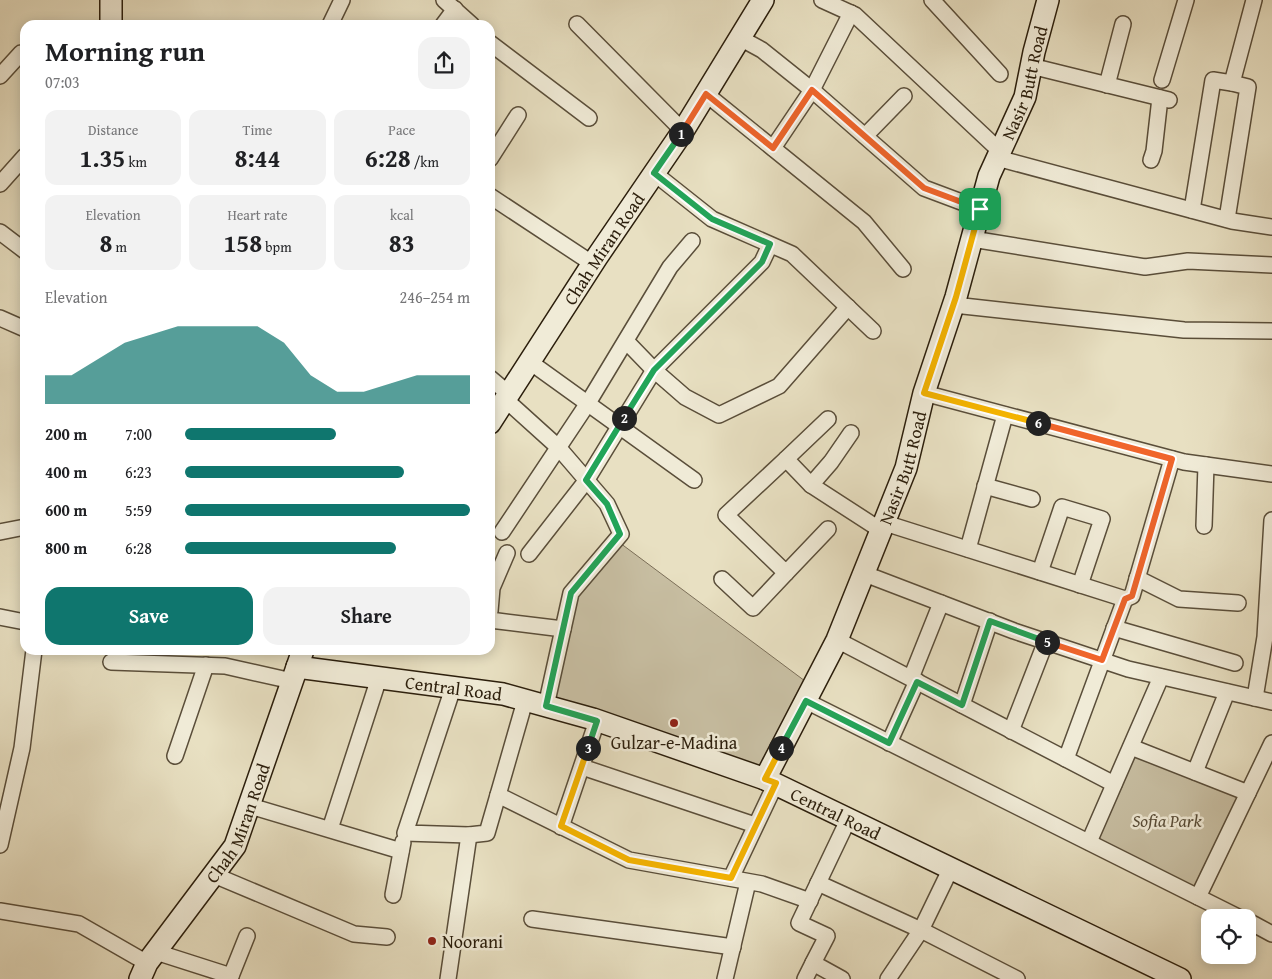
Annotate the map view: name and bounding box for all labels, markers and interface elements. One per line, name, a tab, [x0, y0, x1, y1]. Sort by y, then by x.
street label: Nasir Butt Road	[994, 22, 1054, 144]
text: Morning run	[45, 30, 205, 71]
button: share	[418, 37, 470, 89]
text: 07:03	[45, 70, 80, 94]
text: Distance	[88, 120, 138, 140]
text: Time	[243, 120, 272, 140]
text: Pace	[388, 120, 415, 140]
pin: 1	[668, 122, 694, 146]
text: 1	[678, 124, 685, 144]
text: 1.35	[79, 140, 125, 176]
text: 8:44	[235, 140, 280, 176]
text: 6:28	[365, 140, 411, 176]
text: km	[125, 152, 147, 172]
text: /km	[411, 152, 439, 172]
street label: Chah Miran Road	[556, 187, 651, 310]
pin	[959, 188, 1001, 230]
icon: arrive	[966, 195, 994, 223]
text: Elevation	[86, 205, 141, 225]
text: Heart rate	[227, 205, 288, 225]
text: kcal	[390, 205, 414, 225]
text: 8	[99, 225, 112, 261]
text: 158	[223, 225, 262, 261]
text: 83	[389, 225, 415, 261]
text: m	[112, 237, 127, 257]
text: bpm	[262, 237, 292, 257]
text: Elevation	[45, 285, 108, 309]
text: 246–254 m	[400, 285, 470, 309]
pin: 2	[612, 406, 636, 430]
text: 2	[621, 408, 628, 428]
street label: Nasir Butt Road	[871, 408, 933, 529]
pin: 6	[1026, 410, 1050, 436]
text: 6	[1035, 413, 1042, 433]
text: 200 m	[45, 422, 87, 446]
text: 7:00	[125, 422, 152, 446]
text: 400 m	[45, 460, 87, 484]
text: 6:23	[125, 460, 152, 484]
text: 600 m	[45, 498, 87, 522]
text: 5:59	[125, 498, 152, 522]
text: 800 m	[45, 536, 87, 560]
text: 6:28	[125, 536, 152, 560]
button: Save	[45, 587, 253, 645]
button: Share	[263, 587, 470, 645]
pin: 5	[1034, 630, 1060, 654]
text: 5	[1044, 632, 1051, 652]
street label: Central Road	[404, 668, 504, 707]
marker: Gulzar-e-Madina	[668, 717, 680, 729]
place label: Gulzar-e-Madina	[611, 729, 738, 756]
pin: 3	[576, 736, 600, 760]
pin: 4	[768, 736, 794, 760]
text: 3	[585, 738, 592, 758]
text: 4	[778, 738, 785, 758]
street label: Chah Miran Road	[198, 759, 276, 888]
street label: Central Road	[786, 780, 886, 847]
park label: Sofia Park	[1132, 807, 1203, 834]
map controls	[1201, 909, 1256, 964]
button: locate	[1201, 909, 1256, 964]
place label: Noorani	[442, 928, 503, 955]
marker: Noorani	[426, 935, 438, 947]

